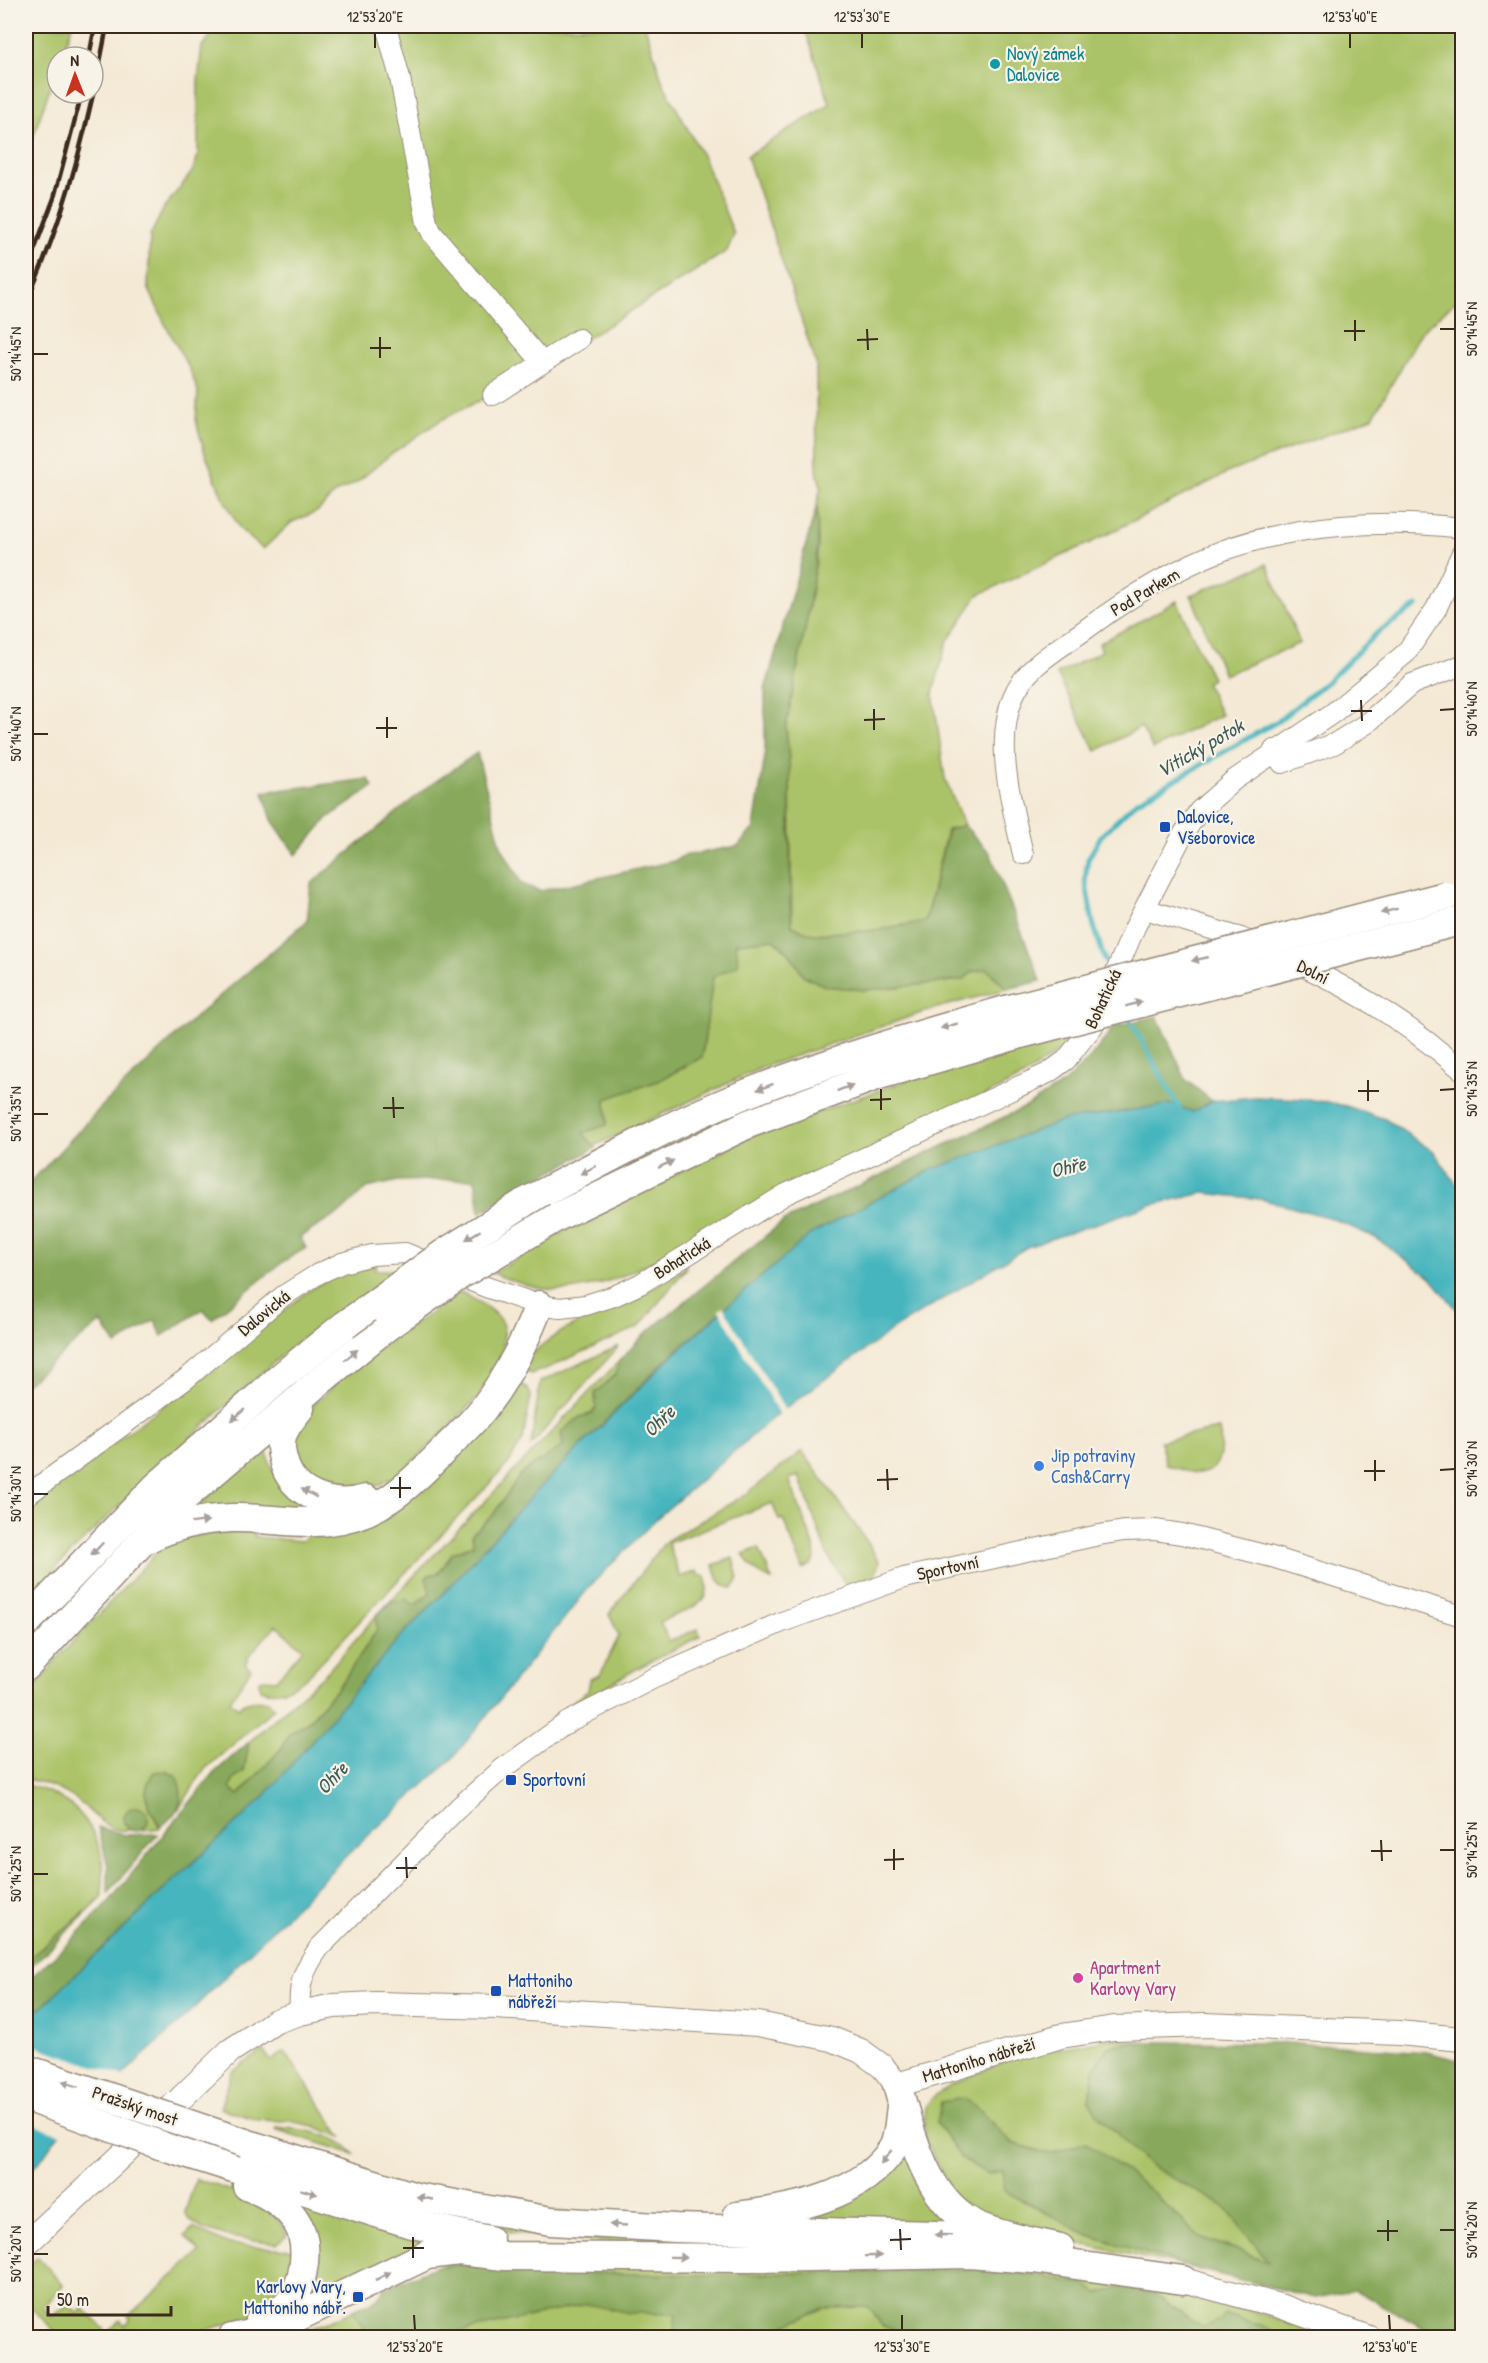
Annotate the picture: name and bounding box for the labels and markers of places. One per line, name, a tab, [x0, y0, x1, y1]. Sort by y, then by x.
place label: Nový zámek Dalovice	[1007, 41, 1085, 87]
marker: Nový zámek Dalovice	[988, 57, 1002, 71]
place label: Dalovice, Všeborovice	[1177, 804, 1255, 850]
marker: Dalovice, Všeborovice	[1158, 820, 1172, 834]
place label: Jip potraviny Cash&Carry	[1051, 1443, 1136, 1489]
marker: Jip potraviny Cash&Carry	[1032, 1459, 1046, 1473]
place label: Sportovní	[523, 1767, 586, 1792]
marker: Sportovní	[504, 1773, 518, 1787]
place label: Apartment Karlovy Vary	[1090, 1955, 1176, 2001]
place label: Mattoniho nábřeží	[508, 1968, 572, 2014]
marker: Apartment Karlovy Vary	[1071, 1971, 1085, 1985]
marker: Mattoniho nábřeží	[489, 1984, 503, 1998]
place label: Karlovy Vary, Mattoniho nábř.	[244, 2274, 346, 2320]
marker: Karlovy Vary, Mattoniho nábř.	[351, 2290, 365, 2304]

